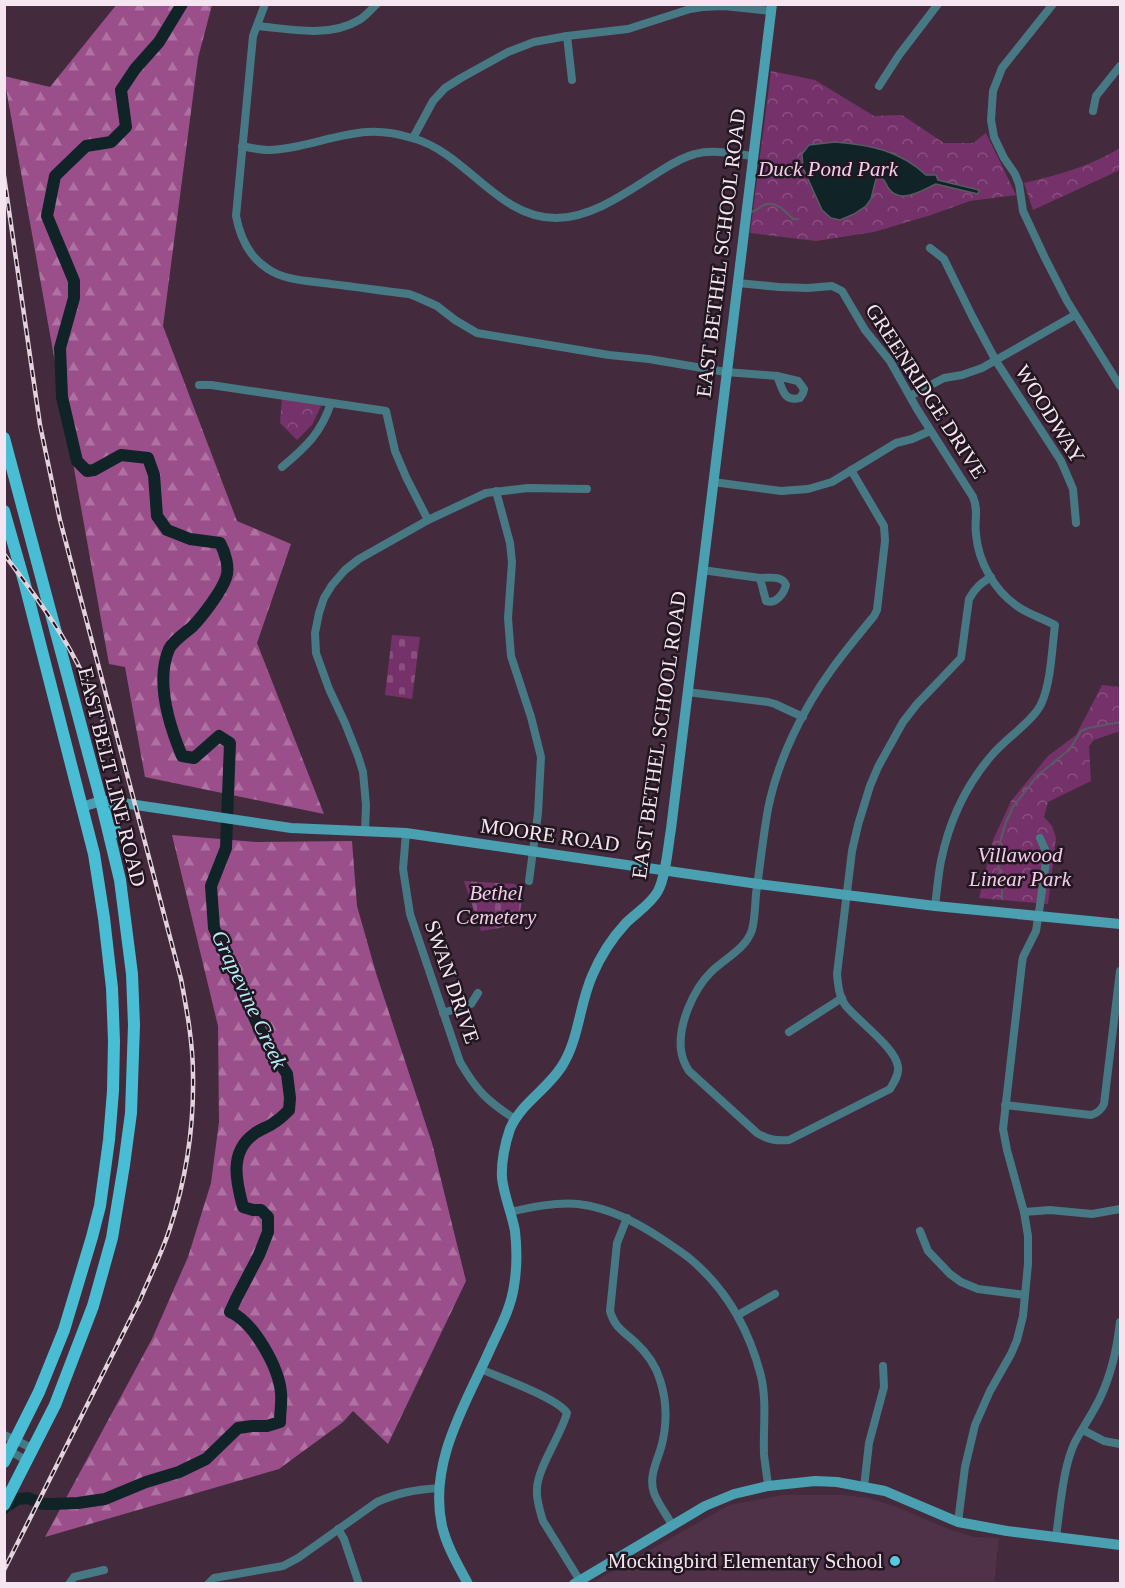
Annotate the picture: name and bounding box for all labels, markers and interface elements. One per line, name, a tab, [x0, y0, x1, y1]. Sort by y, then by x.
street label: EAST BETHEL SCHOOL ROAD	[691, 107, 751, 399]
park label: Duck Pond Park	[757, 157, 899, 181]
street label: GREENRIDGE DRIVE	[861, 299, 991, 483]
street label: WOODWAY	[1010, 360, 1090, 468]
street label: EAST BETHEL SCHOOL ROAD	[627, 590, 691, 880]
street label: EAST BELT LINE ROAD	[73, 665, 151, 889]
street label: MOORE ROAD	[479, 813, 621, 857]
park label: Villawood Linear Park	[968, 843, 1072, 891]
park label: Bethel Cemetery	[456, 881, 537, 929]
street label: SWAN DRIVE	[420, 917, 484, 1047]
water label: Grapevine Creek	[207, 926, 293, 1074]
place label: Mockingbird Elementary School	[608, 1549, 883, 1573]
marker: Mockingbird Elementary School	[888, 1554, 902, 1568]

